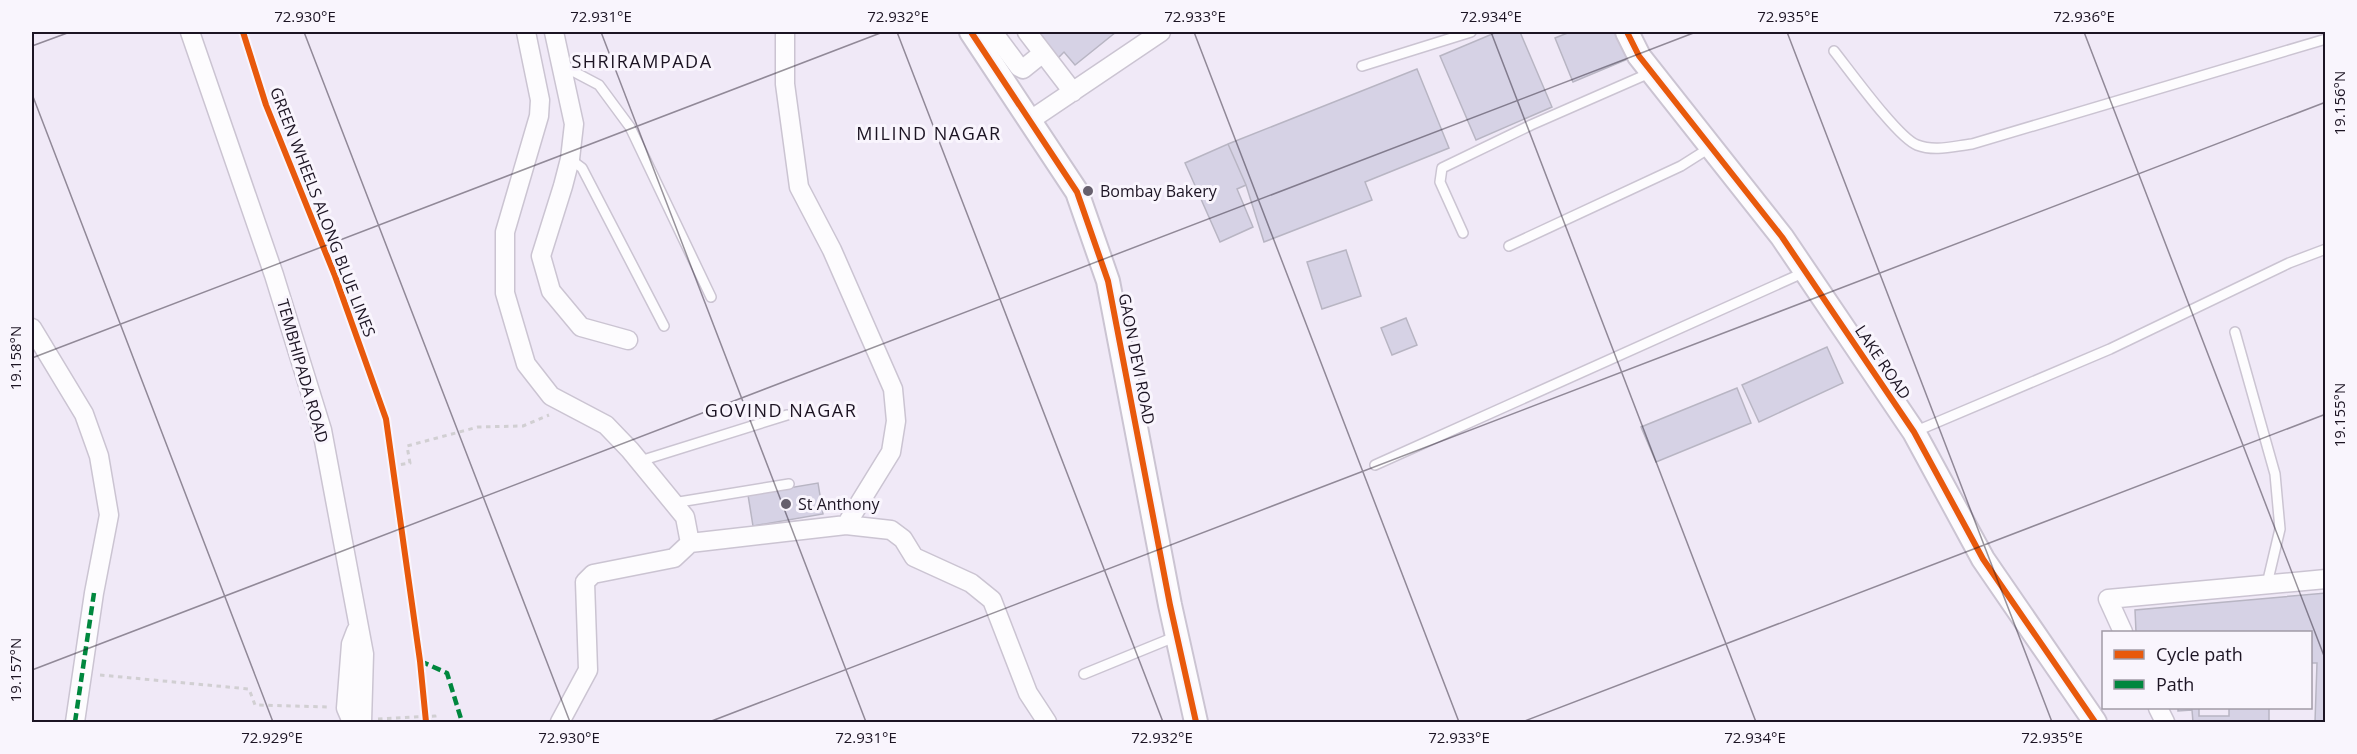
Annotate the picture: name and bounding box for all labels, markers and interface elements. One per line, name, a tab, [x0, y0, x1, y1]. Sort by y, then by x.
text: 72.930°E	[274, 6, 336, 26]
text: 72.931°E	[570, 6, 632, 26]
text: 72.932°E	[867, 6, 929, 26]
text: 72.933°E	[1164, 6, 1226, 26]
text: 72.934°E	[1460, 6, 1522, 26]
text: 72.935°E	[1757, 6, 1819, 26]
text: 72.936°E	[2053, 6, 2115, 26]
district label: SHRIRAMPADA	[571, 49, 713, 73]
text: 19.156°N	[2329, 71, 2349, 135]
street label: GREEN WHEELS ALONG BLUE LINES	[265, 84, 381, 340]
district label: MILIND NAGAR	[856, 121, 1002, 145]
place label: Bombay Bakery	[1100, 180, 1218, 202]
marker: Bombay Bakery	[1081, 184, 1095, 198]
street label: GAON DEVI ROAD	[1114, 292, 1160, 426]
street label: TEMBHIPADA ROAD	[272, 297, 334, 445]
street label: LAKE ROAD	[1850, 320, 1916, 404]
text: 19.158°N	[5, 326, 25, 390]
text: 19.155°N	[2329, 383, 2349, 447]
district label: GOVIND NAGAR	[705, 398, 857, 422]
place label: St Anthony	[798, 493, 881, 515]
marker: St Anthony	[779, 497, 793, 511]
legend	[2102, 631, 2312, 709]
text: 19.157°N	[5, 638, 25, 702]
text: Cycle path	[2156, 642, 2243, 666]
text: Path	[2156, 672, 2194, 696]
text: 72.929°E	[241, 727, 303, 747]
text: 72.930°E	[538, 727, 600, 747]
text: 72.931°E	[835, 727, 897, 747]
text: 72.932°E	[1131, 727, 1193, 747]
text: 72.933°E	[1428, 727, 1490, 747]
text: 72.934°E	[1724, 727, 1786, 747]
text: 72.935°E	[2021, 727, 2083, 747]

